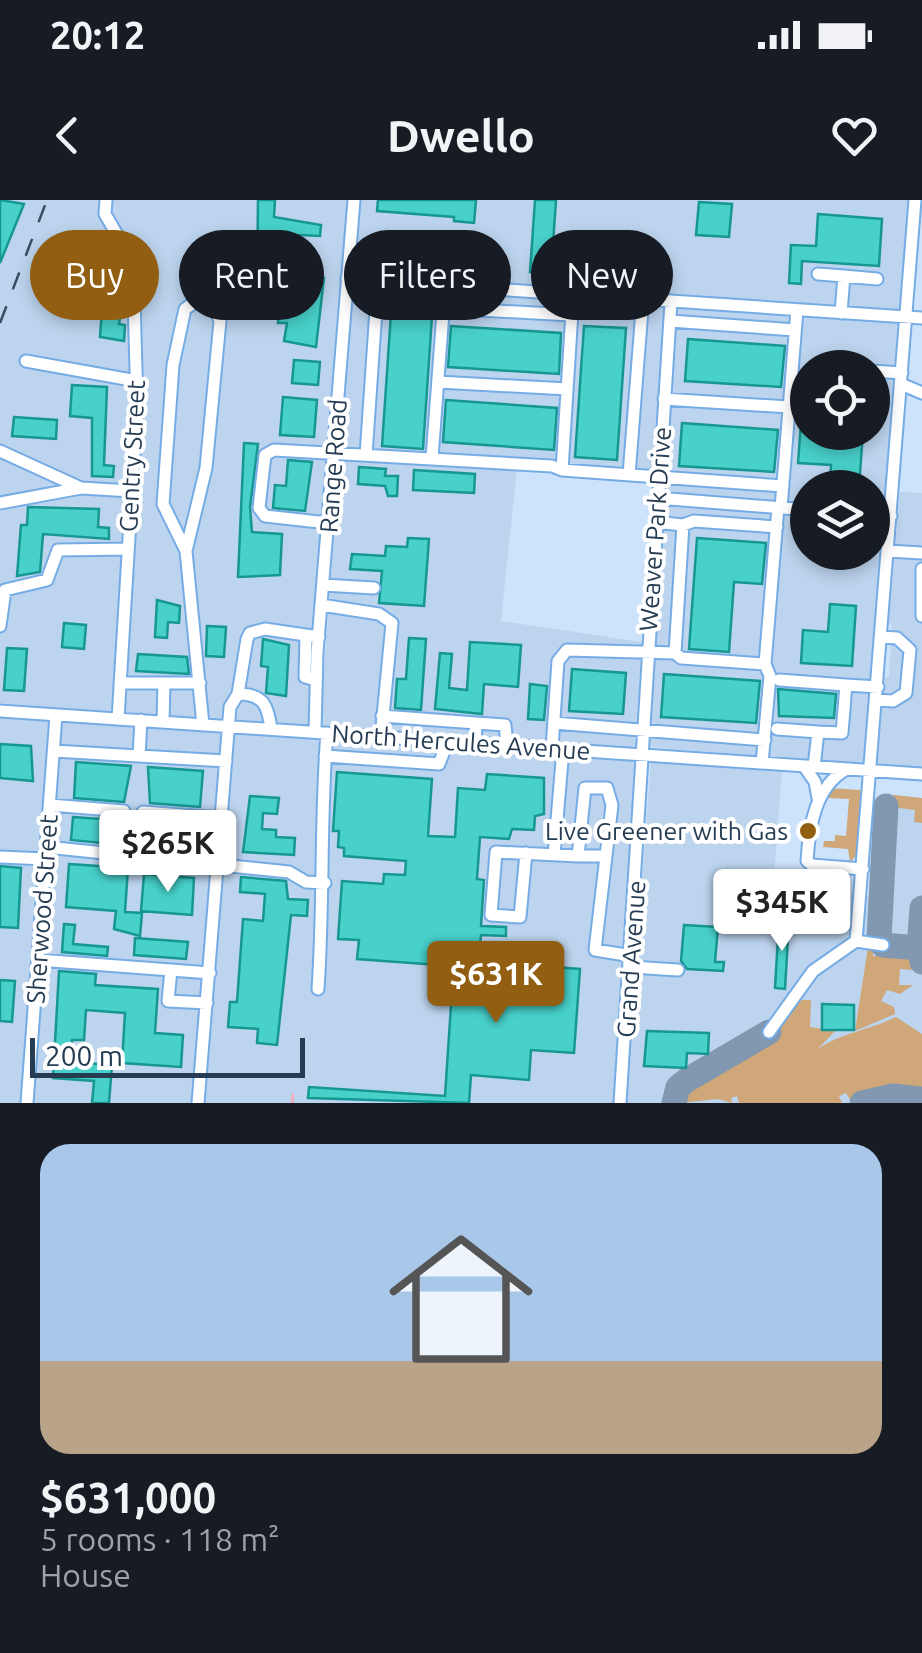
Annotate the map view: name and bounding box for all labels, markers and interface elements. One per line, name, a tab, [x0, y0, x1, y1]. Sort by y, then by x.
text: 20:12	[50, 14, 145, 56]
icon: back	[40, 108, 95, 163]
icon: heart	[827, 108, 882, 163]
text: Dwello	[387, 110, 535, 161]
chip: Buy	[30, 230, 159, 320]
chip: Rent	[179, 230, 324, 320]
chip: Filters	[344, 230, 511, 320]
chip: New	[531, 230, 673, 320]
map controls	[790, 350, 890, 570]
button: locate	[790, 350, 890, 450]
street label: Gentry Street	[114, 379, 150, 533]
street label: Range Road	[314, 398, 352, 534]
street label: Weaver Park Drive	[634, 426, 676, 632]
button: layers	[790, 470, 890, 570]
street label: North Hercules Avenue	[331, 719, 591, 765]
pin: $265K	[98, 810, 238, 895]
street label: Sherwood Street	[21, 813, 63, 1005]
place label: Live Greener with Gas	[545, 817, 788, 845]
marker: Live Greener with Gas	[797, 820, 819, 842]
text: $265K	[121, 824, 215, 860]
pin: $345K	[712, 869, 852, 954]
street label: Grand Avenue	[612, 879, 650, 1039]
text: $345K	[735, 883, 829, 919]
pin: $631K	[426, 941, 566, 1026]
text: $631K	[449, 955, 543, 991]
scale bar	[30, 1033, 305, 1078]
text: 200 m	[45, 1040, 123, 1071]
icon: home	[371, 1209, 551, 1389]
text: $631,000	[40, 1474, 216, 1521]
text: 5 rooms · 118 m²	[40, 1521, 280, 1557]
text: House	[40, 1557, 131, 1593]

